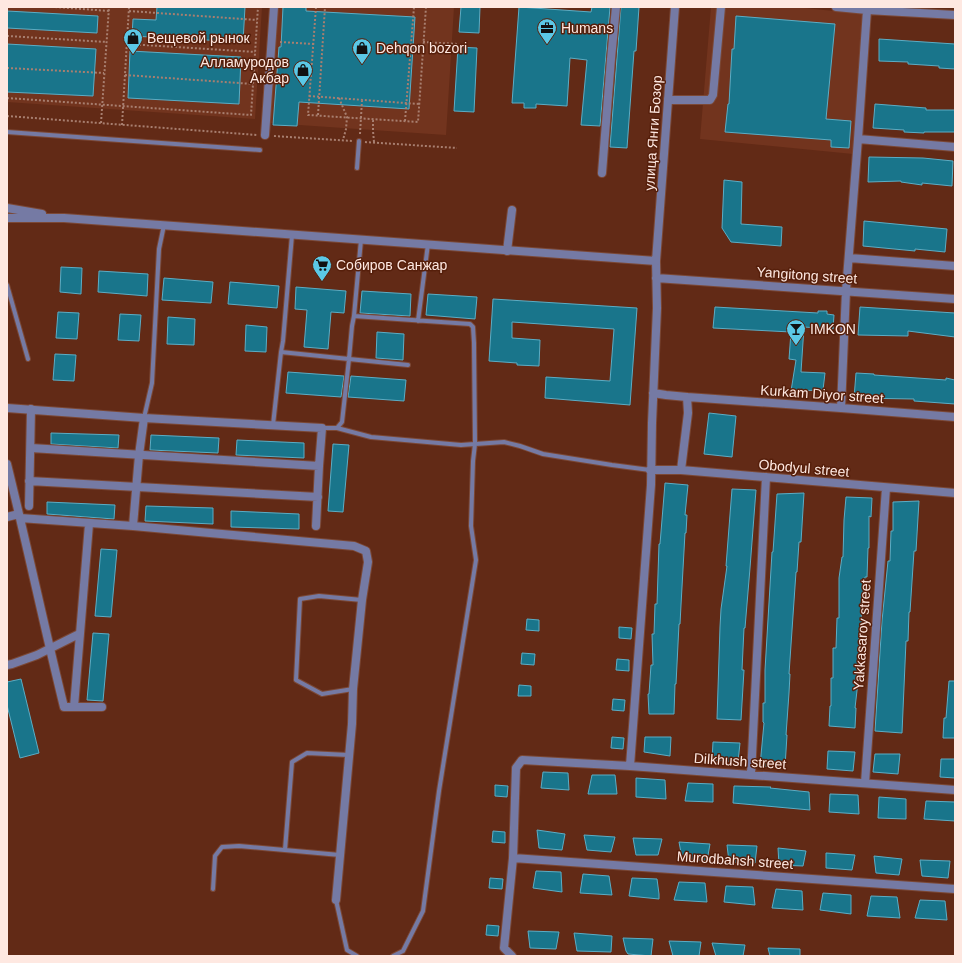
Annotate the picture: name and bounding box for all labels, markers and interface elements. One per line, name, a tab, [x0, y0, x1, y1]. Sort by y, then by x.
office icon: Humans	[536, 17, 558, 45]
place label: Humans	[561, 20, 613, 36]
shop icon: Вещевой рынок	[122, 27, 144, 55]
place label: Вещевой рынок	[147, 30, 250, 46]
shop icon: Dehqon bozori	[351, 37, 373, 65]
place label: Dehqon bozori	[376, 40, 467, 56]
place label: Алламуродов Акбар	[200, 54, 289, 86]
shop icon: Алламуродов Акбар	[292, 59, 314, 87]
street label: улица Янги Бозор	[641, 75, 665, 191]
supermarket icon: Собиров Санжар	[311, 254, 333, 282]
place label: Собиров Санжар	[336, 257, 448, 273]
street label: Yangitong street	[756, 263, 858, 287]
bar icon: IMKON	[785, 318, 807, 346]
place label: IMKON	[810, 321, 856, 337]
street label: Kurkam Diyor street	[760, 382, 884, 406]
street label: Obodyul street	[758, 456, 850, 480]
street label: Yakkasaroy street	[850, 579, 874, 691]
street label: Dilkhush street	[693, 750, 787, 772]
street label: Murodbahsh street	[676, 848, 794, 872]

